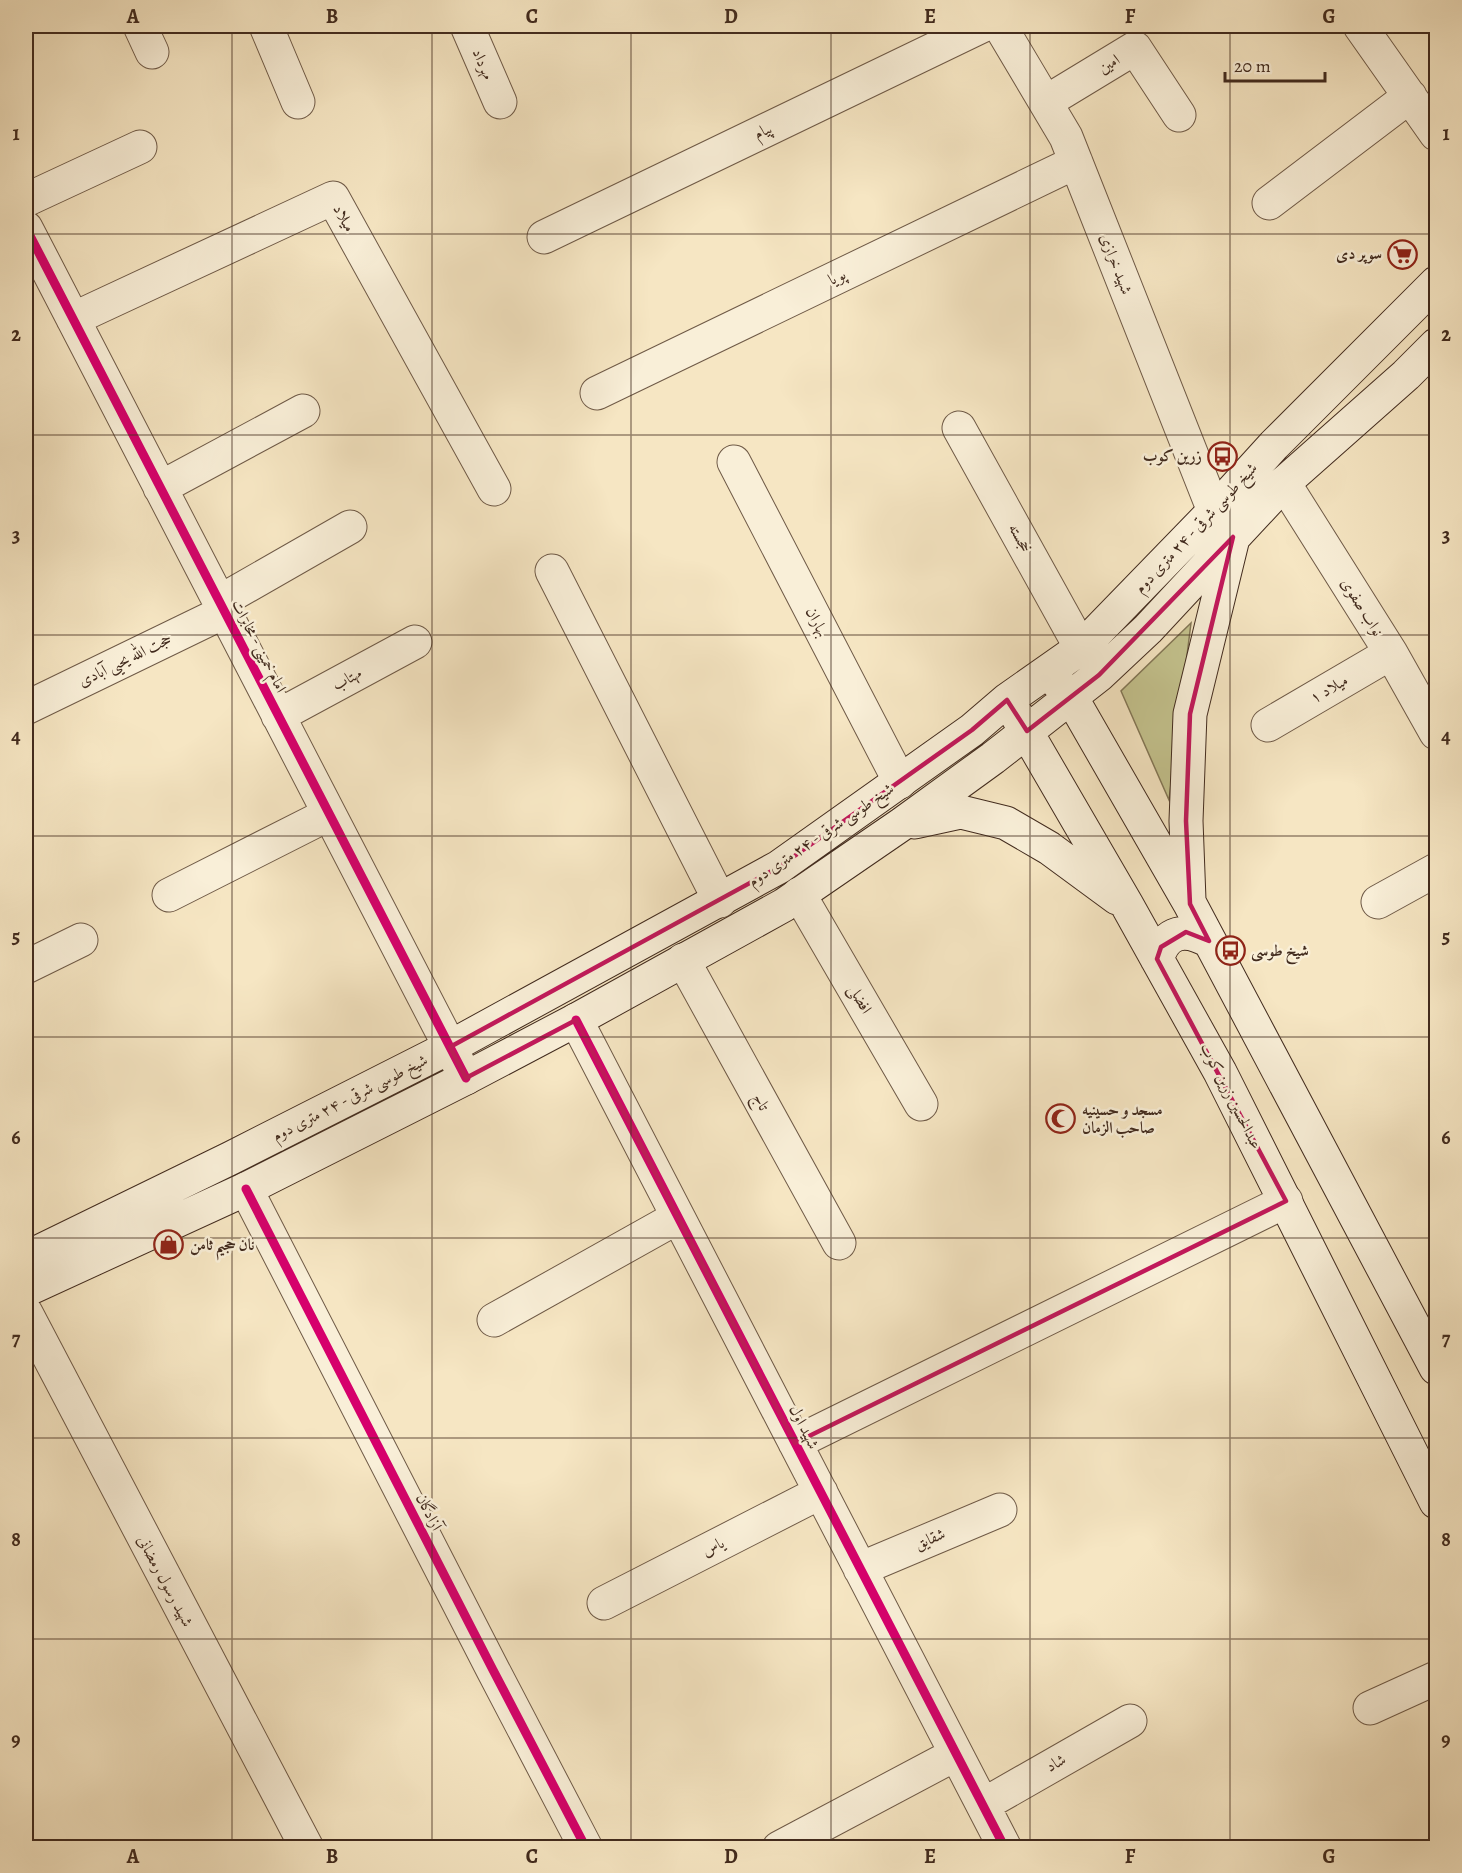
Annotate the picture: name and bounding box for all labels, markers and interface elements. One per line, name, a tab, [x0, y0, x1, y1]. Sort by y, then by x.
text: A	[126, 3, 140, 30]
text: B	[326, 3, 338, 30]
text: C	[526, 3, 538, 30]
text: D	[724, 3, 738, 30]
text: E	[924, 3, 936, 30]
text: F	[1125, 3, 1136, 30]
text: G	[1322, 3, 1336, 30]
street label: مهرداد	[467, 45, 499, 83]
scale bar	[1225, 45, 1326, 83]
street label: امین	[1094, 49, 1124, 79]
text: 20 m	[1234, 54, 1271, 78]
street label: پیام	[750, 117, 777, 148]
text: 1	[12, 120, 20, 147]
text: 1	[1442, 120, 1450, 147]
street label: میلاد	[327, 200, 361, 236]
street label: شهید خرازی	[1094, 230, 1138, 298]
supermarket icon: سوپر دی	[1387, 238, 1419, 270]
place label: سوپر دی	[1336, 243, 1382, 265]
street label: پویا	[824, 263, 850, 291]
text: 2	[11, 321, 21, 348]
text: 2	[1441, 321, 1451, 348]
bus stop icon: زرین کوب	[1207, 440, 1239, 472]
place label: زرین کوب	[1143, 445, 1203, 467]
street label: شیخ طوسی شرقی - ۲۴ متری دوم	[1129, 458, 1265, 600]
street label: خجسته	[1003, 519, 1037, 557]
text: 3	[12, 522, 20, 549]
text: 3	[1442, 522, 1450, 549]
street label: نواب صفوی	[1335, 574, 1389, 640]
street label: امام خمینی - مخابرات	[223, 596, 292, 698]
street label: بهاران	[800, 603, 834, 641]
street label: حجت الله یحیی آبادی	[74, 626, 176, 694]
street label: مهتاب	[328, 662, 366, 696]
street label: میلاد ۱	[1306, 669, 1352, 709]
text: 4	[11, 723, 21, 750]
text: 4	[1441, 723, 1451, 750]
street label: شیخ طوسی شرقی - ۲۴ متری دوم	[744, 778, 900, 895]
text: 5	[12, 923, 20, 950]
text: 5	[1442, 923, 1450, 950]
bus stop icon: شیخ طوسی	[1214, 935, 1246, 967]
place label: شیخ طوسی	[1251, 940, 1309, 965]
street label: افضلی	[843, 980, 877, 1018]
street label: عبدالحسین زرین کوب	[1195, 1039, 1267, 1153]
street label: شیخ طوسی شرقی - ۲۴ متری دوم	[268, 1049, 433, 1150]
street label: تاج	[745, 1089, 775, 1117]
place label: مسجد و حسینیه صاحب الزمان	[1082, 1099, 1163, 1139]
mosque icon: مسجد و حسینیه صاحب الزمان	[1045, 1103, 1077, 1135]
text: 6	[11, 1124, 21, 1151]
text: 6	[1441, 1124, 1451, 1151]
shop icon: نان حجیم ثامن	[153, 1229, 185, 1261]
place label: نان حجیم ثامن	[190, 1234, 254, 1261]
text: 7	[12, 1325, 21, 1352]
text: 7	[1442, 1325, 1451, 1352]
street label: شهید اول	[784, 1401, 824, 1453]
street label: آزادگان	[410, 1490, 448, 1536]
street label: شقایق	[911, 1523, 949, 1555]
text: 8	[11, 1526, 21, 1553]
text: 8	[1441, 1526, 1451, 1553]
street label: شهید رسول رمضانی	[132, 1531, 198, 1631]
street label: یاس	[698, 1532, 729, 1562]
text: 9	[11, 1726, 21, 1753]
text: 9	[1441, 1726, 1451, 1753]
street label: شاد	[1042, 1748, 1070, 1778]
text: A	[126, 1843, 140, 1870]
text: B	[326, 1843, 338, 1870]
text: C	[526, 1843, 538, 1870]
text: D	[724, 1843, 738, 1870]
text: E	[924, 1843, 936, 1870]
text: F	[1125, 1843, 1136, 1870]
text: G	[1322, 1843, 1336, 1870]

